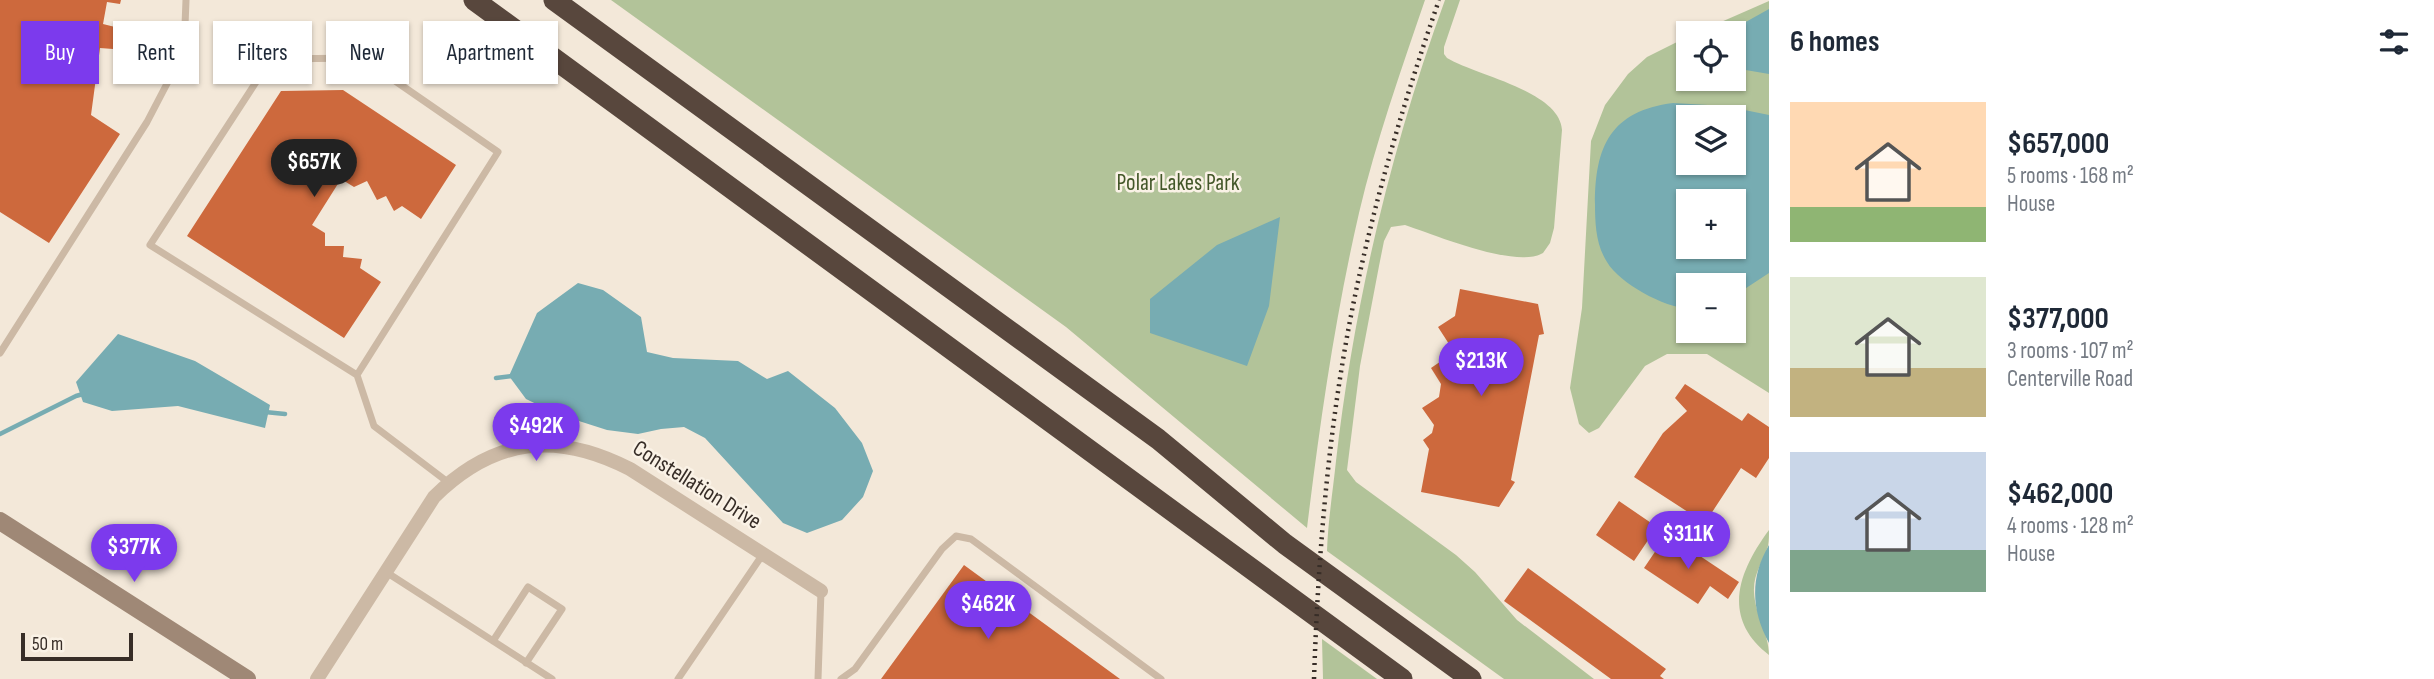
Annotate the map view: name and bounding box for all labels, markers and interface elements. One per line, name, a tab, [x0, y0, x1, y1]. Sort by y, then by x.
chip: Buy	[21, 21, 99, 84]
chip: Rent	[113, 21, 199, 84]
chip: Filters	[213, 21, 312, 84]
chip: New	[326, 21, 409, 84]
chip: Apartment	[423, 21, 558, 84]
map controls	[1676, 21, 1746, 343]
button: locate	[1676, 21, 1746, 91]
icon: filters	[2375, 23, 2413, 61]
text: 6 homes	[1790, 24, 1879, 60]
button: layers	[1676, 105, 1746, 175]
text: $657,000	[2007, 126, 2109, 162]
icon: home	[1846, 130, 1930, 214]
pin: $657K	[265, 140, 363, 199]
text: $657K	[287, 148, 341, 176]
text: 5 rooms · 168 m²	[2007, 162, 2134, 190]
park label: Polar Lakes Park	[1116, 169, 1240, 197]
button: +	[1676, 189, 1746, 259]
text: House	[2007, 190, 2055, 218]
button: −	[1676, 273, 1746, 343]
text: $377,000	[2007, 301, 2109, 337]
icon: home	[1846, 305, 1930, 389]
text: 3 rooms · 107 m²	[2007, 337, 2134, 365]
pin: $213K	[1432, 338, 1530, 398]
text: $213K	[1455, 347, 1507, 375]
text: Centerville Road	[2007, 365, 2133, 393]
pin: $492K	[487, 404, 585, 463]
text: $492K	[509, 412, 563, 440]
street label: Constellation Drive	[627, 434, 767, 536]
text: $462,000	[2007, 476, 2113, 512]
icon: home	[1846, 480, 1930, 564]
pin: $311K	[1639, 512, 1737, 571]
text: 4 rooms · 128 m²	[2007, 512, 2134, 540]
text: $311K	[1662, 520, 1714, 548]
pin: $377K	[85, 524, 183, 584]
text: $377K	[107, 533, 161, 561]
text: House	[2007, 540, 2055, 568]
pin: $462K	[939, 582, 1037, 641]
text: $462K	[961, 590, 1015, 618]
scale bar	[21, 630, 133, 662]
text: 50 m	[32, 633, 63, 656]

